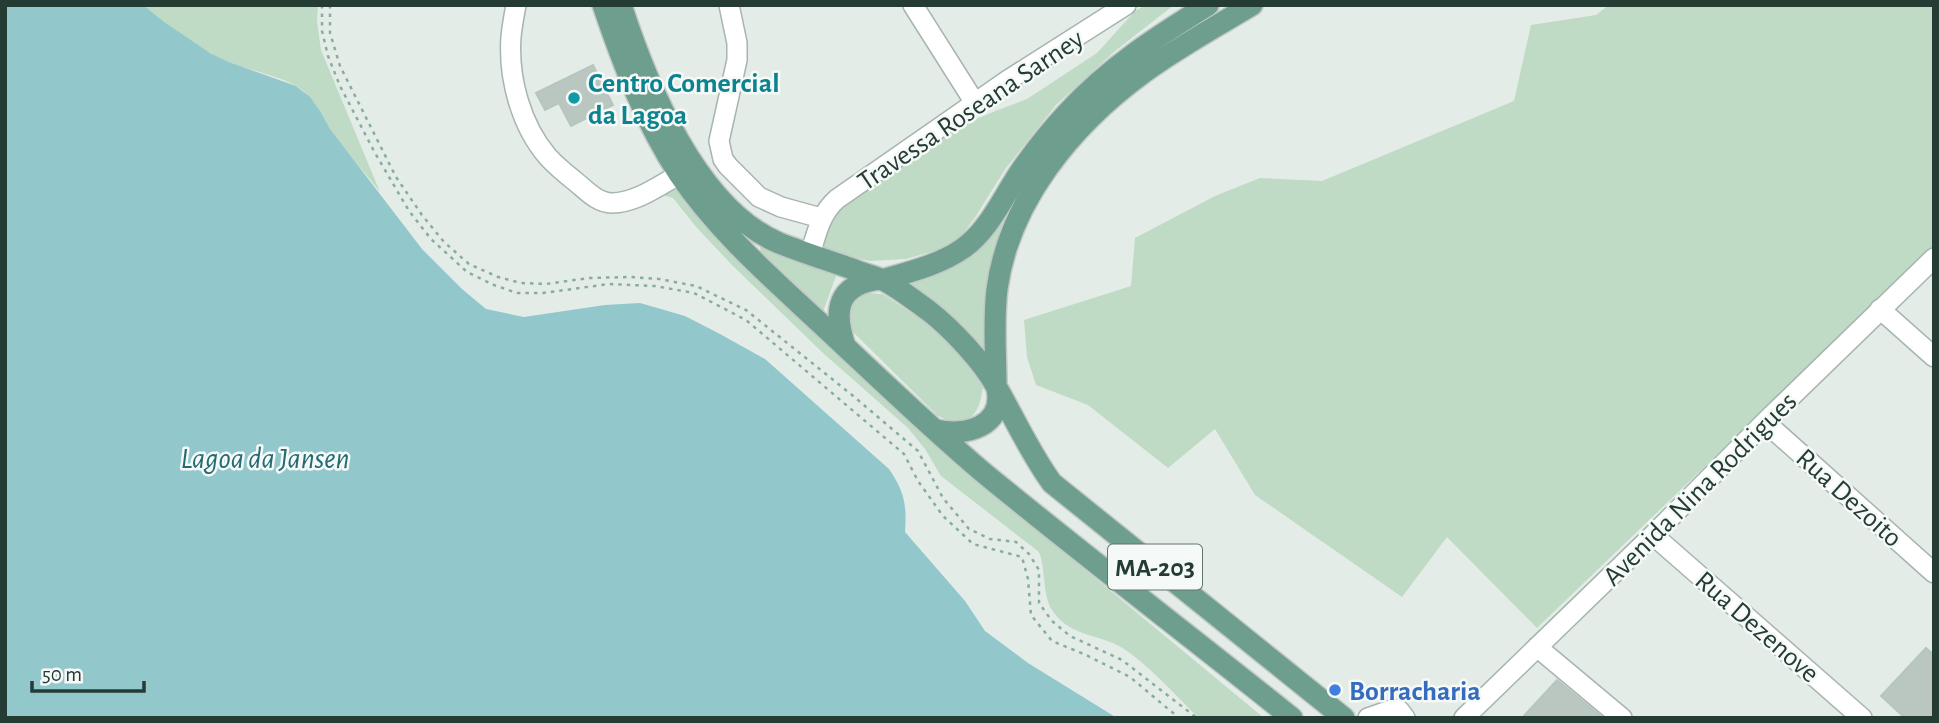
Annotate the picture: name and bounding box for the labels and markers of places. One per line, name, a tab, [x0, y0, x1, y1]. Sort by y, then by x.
place label: Centro Comercial da Lagoa	[588, 70, 780, 130]
marker: Centro Comercial da Lagoa	[566, 90, 582, 106]
place label: Borracharia	[1349, 678, 1481, 706]
marker: Borracharia	[1327, 682, 1343, 698]

